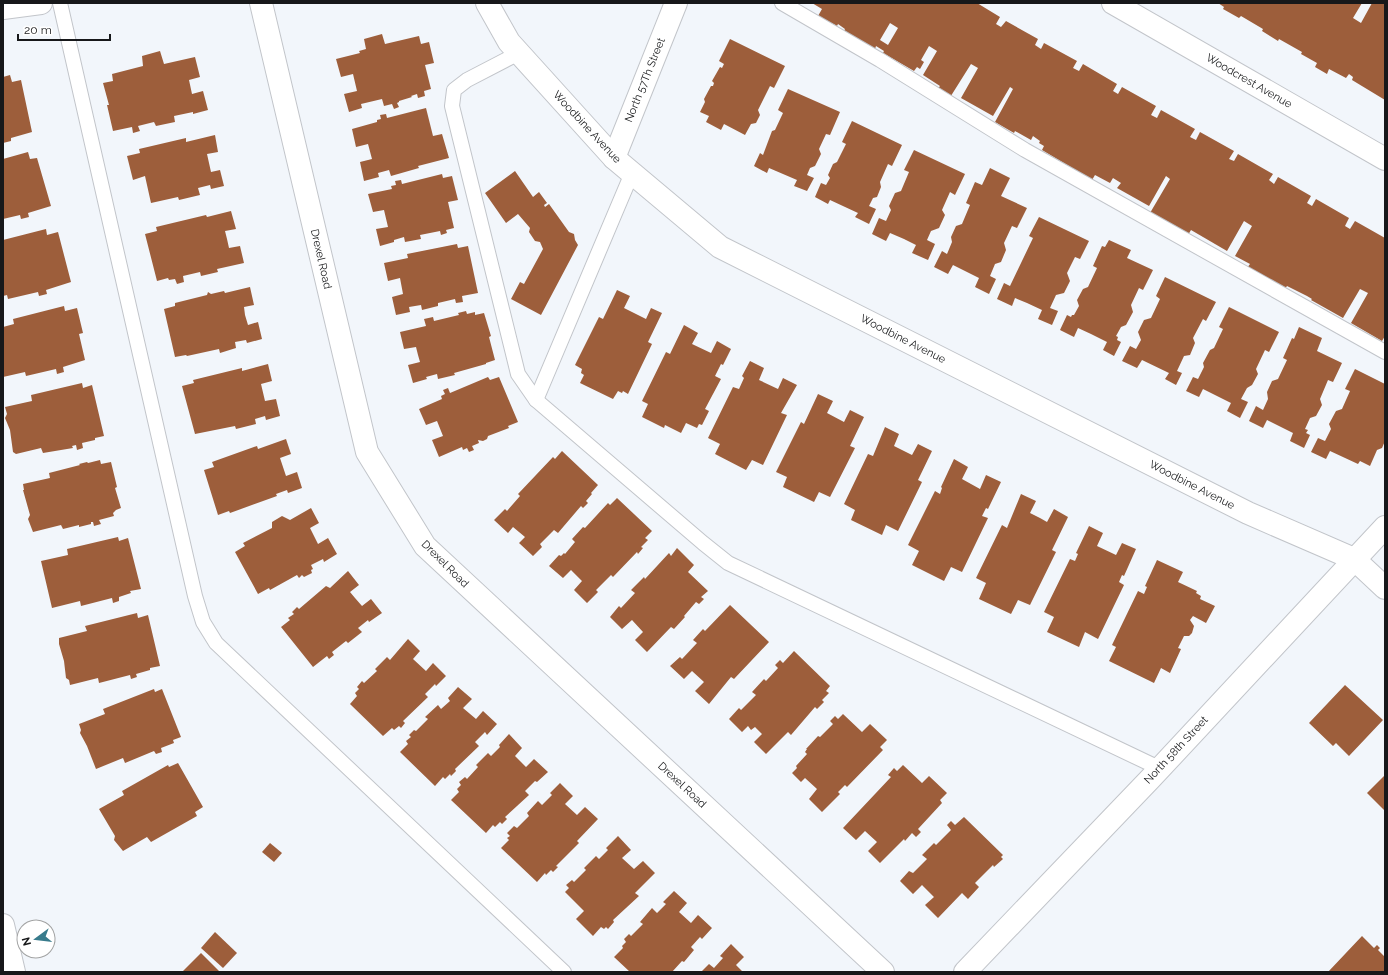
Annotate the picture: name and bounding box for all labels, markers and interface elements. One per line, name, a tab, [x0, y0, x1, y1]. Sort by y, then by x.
scale bar	[18, 16, 110, 42]
text: 20 m	[24, 23, 52, 37]
street label: North 57Th Street	[622, 36, 668, 124]
street label: Woodcrest Avenue	[1204, 51, 1295, 111]
street label: Woodbine Avenue	[550, 88, 624, 166]
street label: Drexel Road	[308, 228, 334, 291]
street label: Woodbine Avenue	[858, 312, 948, 366]
street label: Woodbine Avenue	[1147, 458, 1237, 512]
street label: Drexel Road	[419, 538, 471, 590]
street label: North 58th Street	[1141, 713, 1211, 786]
street label: Drexel Road	[655, 759, 709, 811]
north arrow	[16, 919, 56, 959]
text: N	[19, 936, 34, 947]

